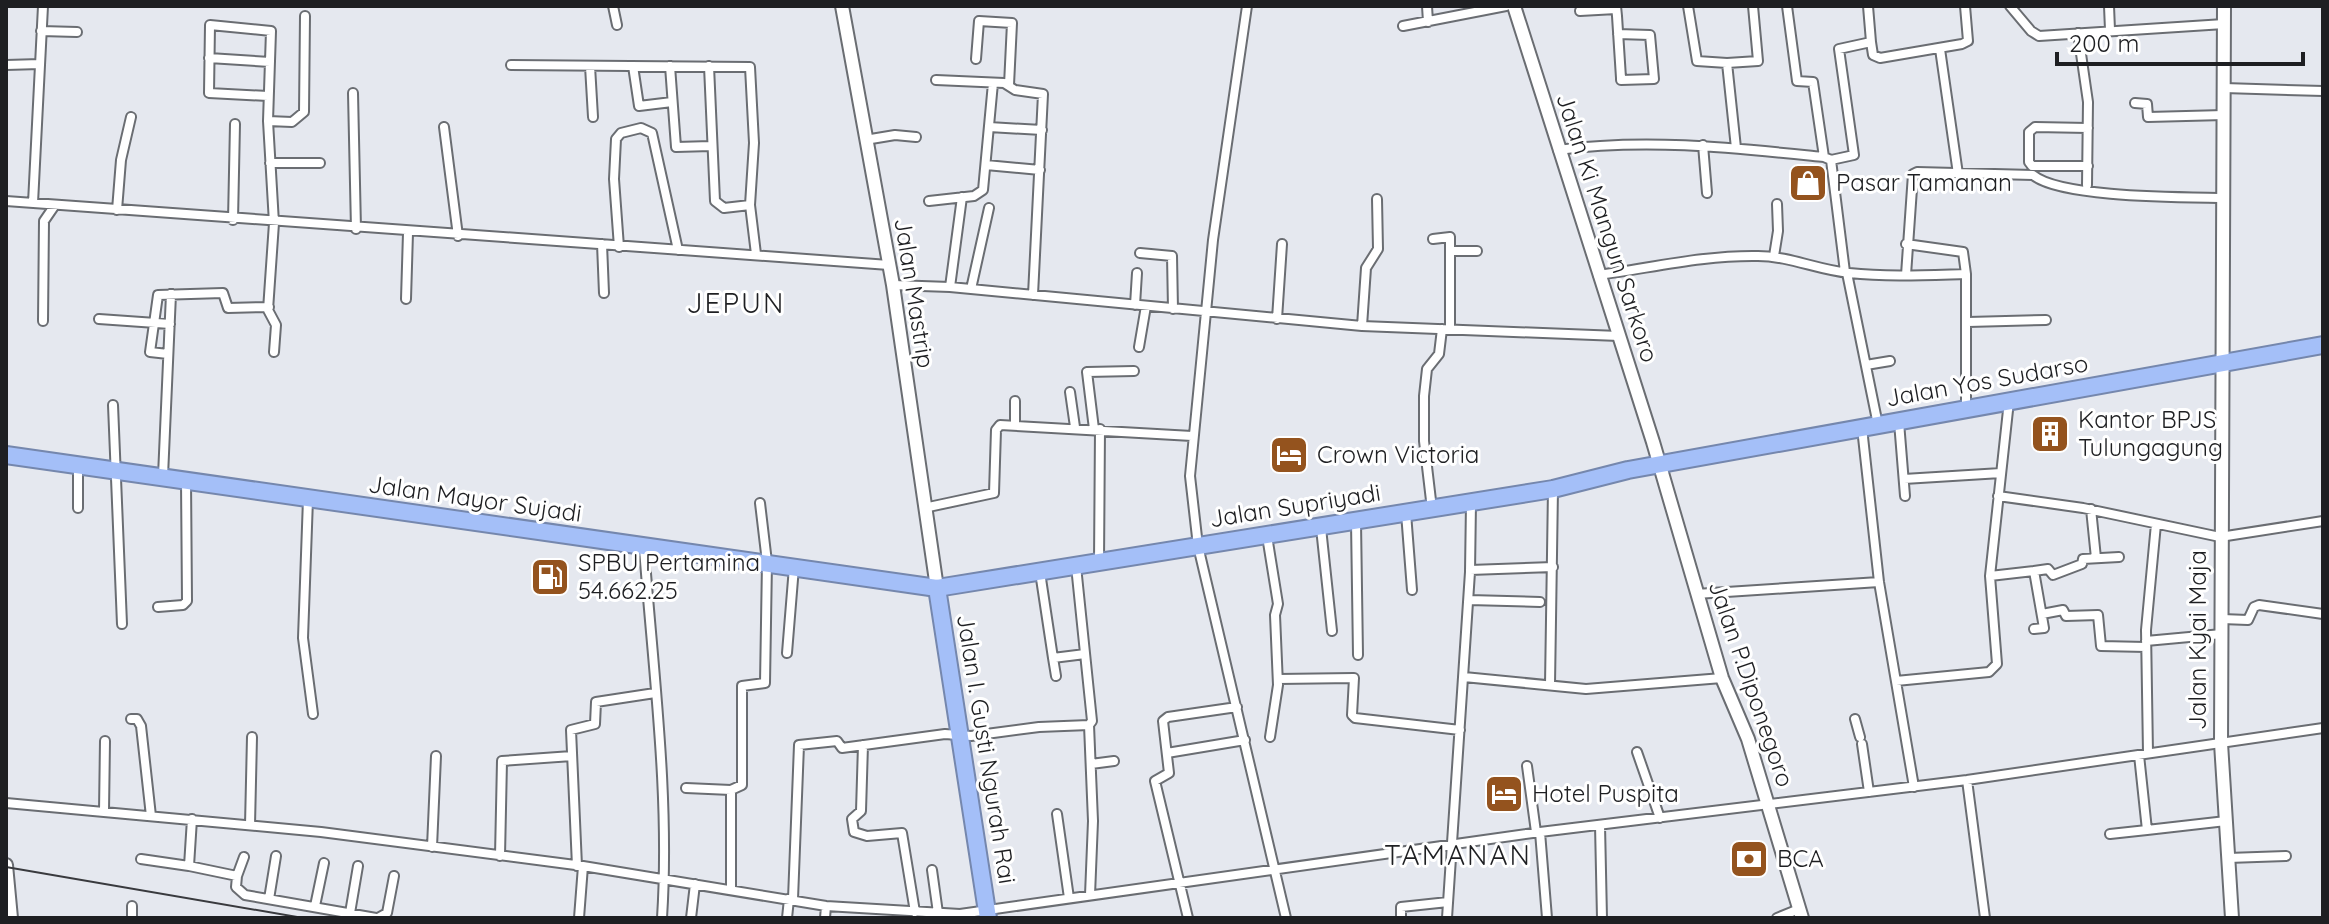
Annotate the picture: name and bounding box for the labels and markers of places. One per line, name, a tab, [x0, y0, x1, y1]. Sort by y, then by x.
shop icon: Pasar Tamanan	[1787, 162, 1829, 204]
place label: Pasar Tamanan	[1836, 167, 2012, 197]
place label: Kantor BPJS Tulungagung	[2078, 404, 2223, 462]
building icon: Kantor BPJS Tulungagung	[2029, 413, 2071, 455]
hotel icon: Crown Victoria	[1268, 434, 1310, 476]
place label: Crown Victoria	[1317, 439, 1479, 469]
place label: SPBU Pertamina 54.662.25	[578, 547, 760, 605]
fuel station icon: SPBU Pertamina 54.662.25	[529, 556, 571, 598]
hotel icon: Hotel Puspita	[1483, 773, 1525, 815]
place label: Hotel Puspita	[1532, 778, 1679, 808]
bank icon: BCA	[1728, 838, 1770, 880]
place label: BCA	[1777, 843, 1824, 873]

